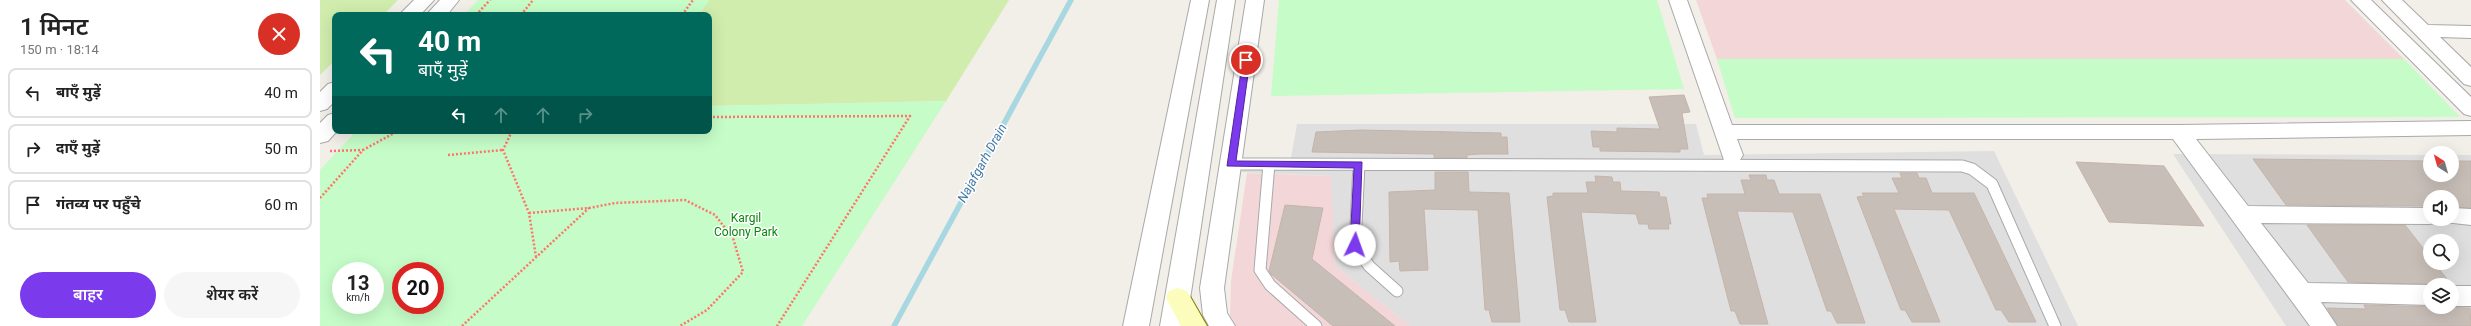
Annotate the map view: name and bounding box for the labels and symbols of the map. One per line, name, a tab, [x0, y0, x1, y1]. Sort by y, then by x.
pin	[1229, 43, 1263, 77]
water label: Najafgarh Drain	[954, 121, 1010, 205]
north arrow	[2423, 146, 2459, 182]
park label: Kargil Colony Park	[714, 211, 779, 239]
position arrow	[1334, 224, 1376, 266]
speed limit sign: 20	[392, 262, 444, 314]

